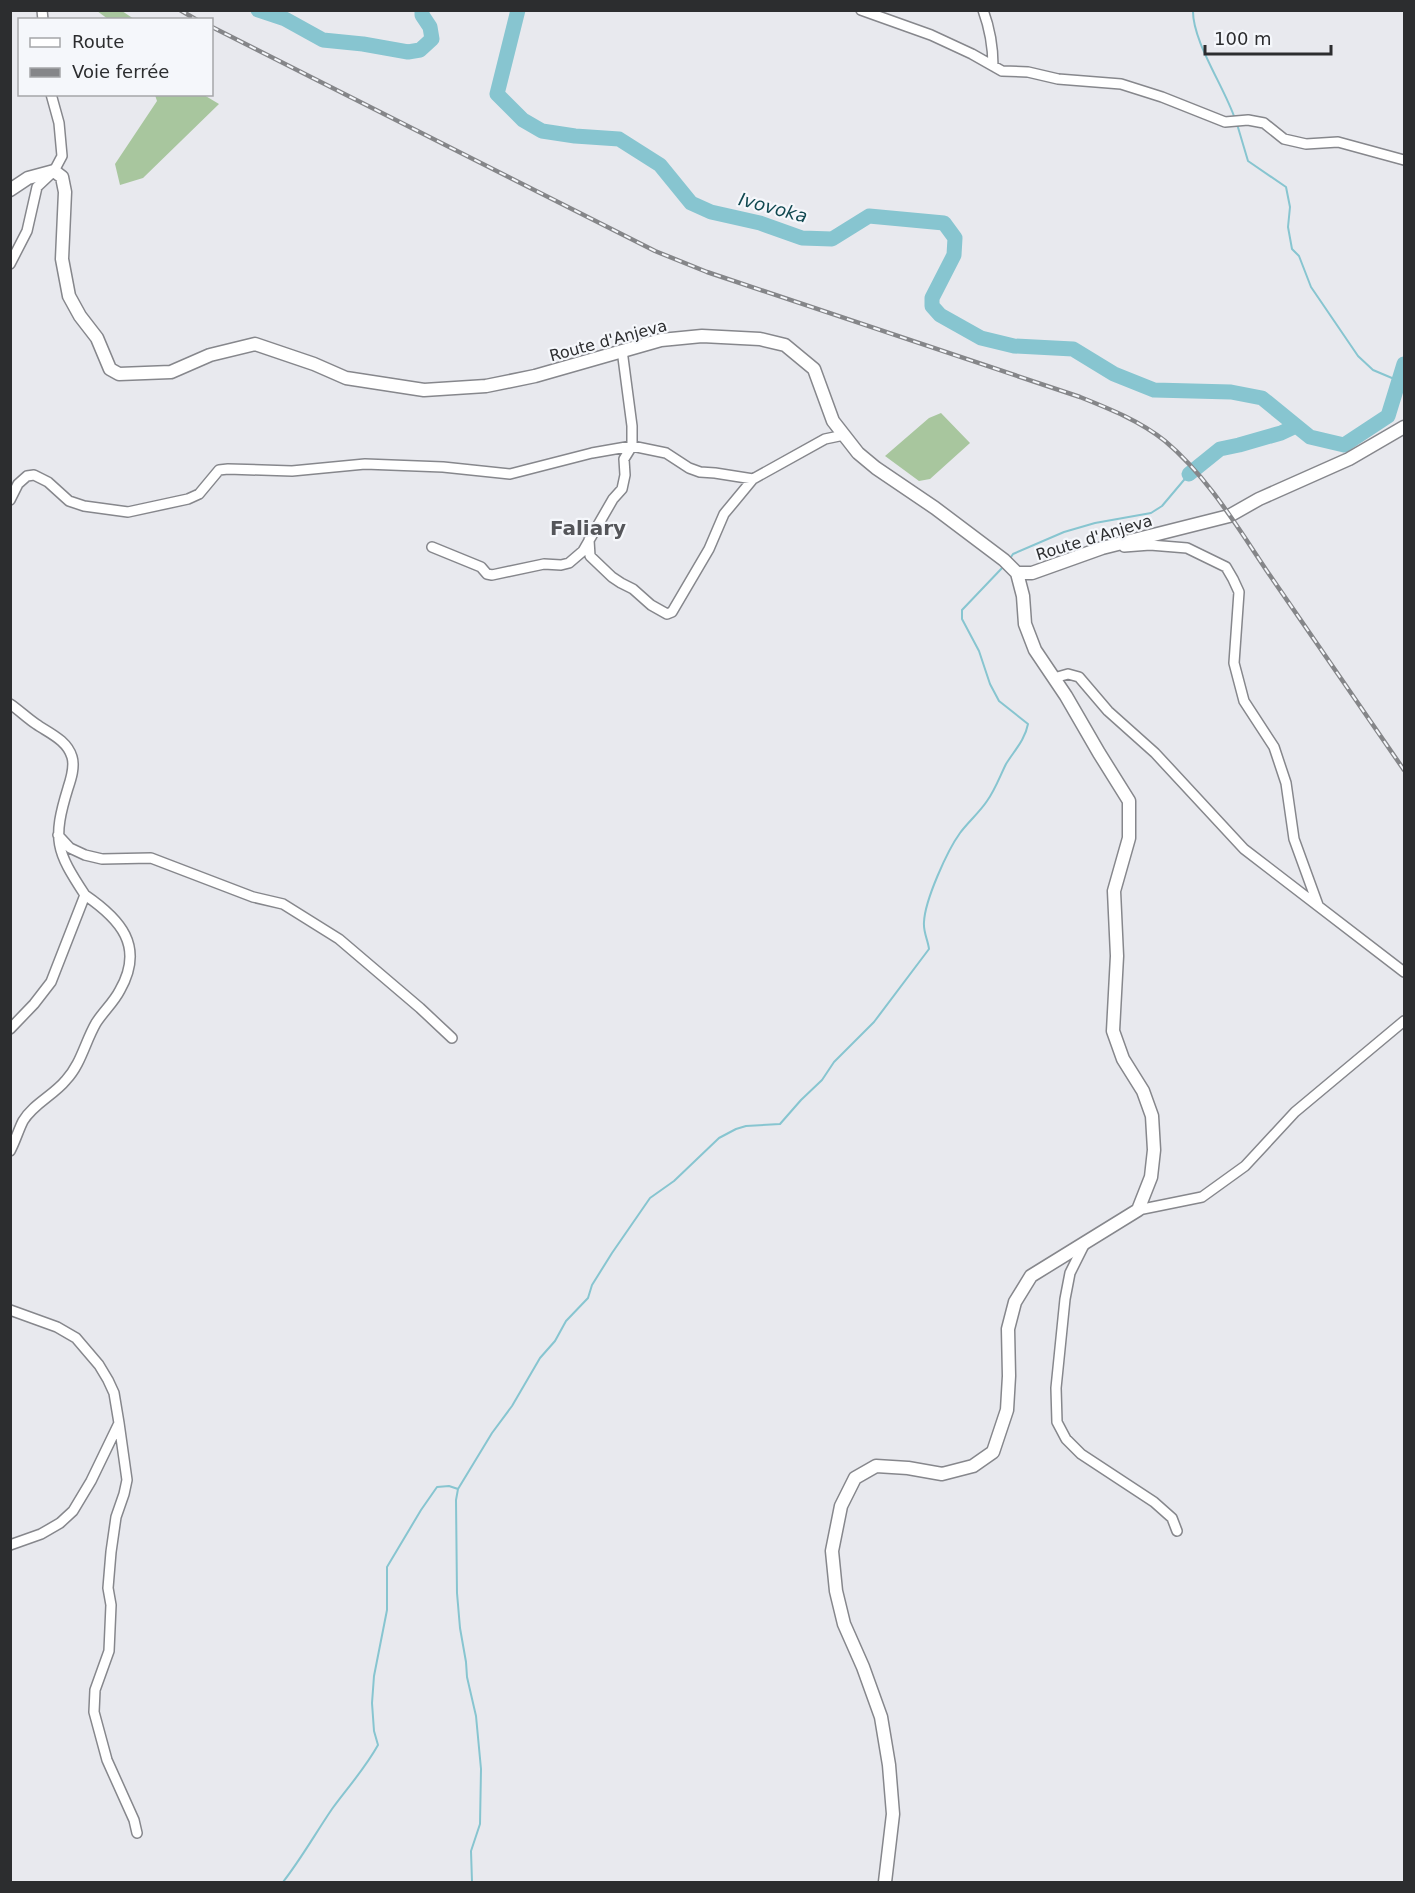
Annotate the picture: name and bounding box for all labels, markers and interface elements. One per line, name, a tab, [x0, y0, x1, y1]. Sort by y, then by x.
legend	[18, 18, 213, 96]
scale bar	[1205, 18, 1331, 56]
text: 100 m	[1214, 28, 1272, 49]
text: Route	[72, 31, 124, 52]
text: Voie ferrée	[72, 61, 169, 82]
water label: Ivovoka	[737, 188, 810, 227]
street label: Route d'Anjeva	[547, 316, 669, 365]
street label: Route d'Anjeva	[1034, 511, 1155, 564]
district label: Faliary	[550, 516, 626, 540]

